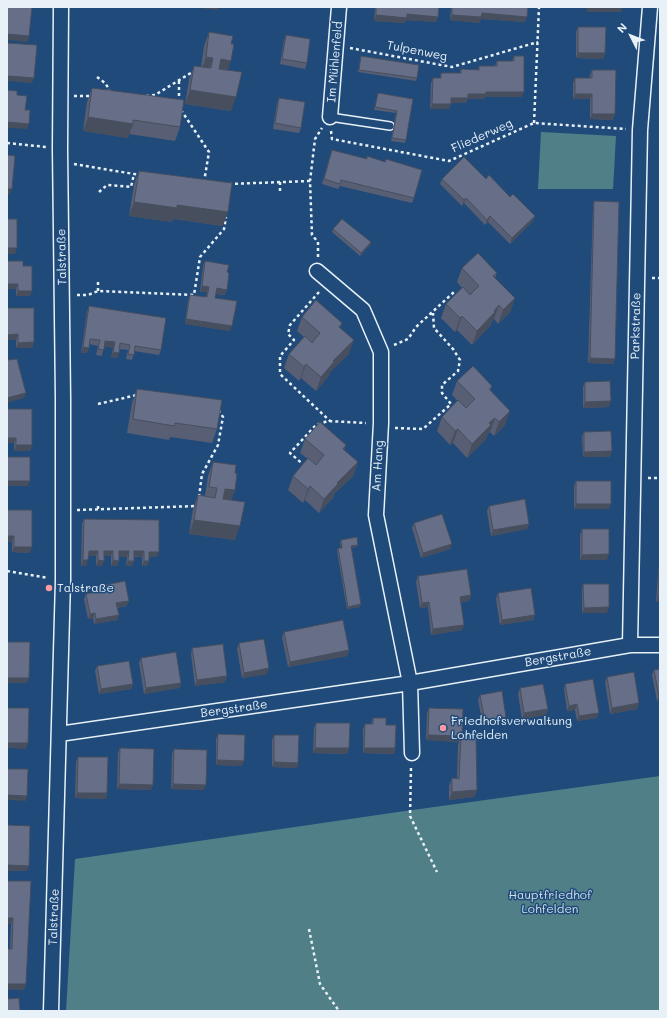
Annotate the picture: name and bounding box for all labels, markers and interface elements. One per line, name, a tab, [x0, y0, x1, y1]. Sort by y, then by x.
north arrow	[611, 16, 651, 56]
text: N	[613, 20, 630, 36]
street label: Im Mühlenfeld	[324, 21, 346, 103]
street label: Tulpenweg	[385, 38, 449, 64]
street label: Fliederweg	[449, 116, 515, 156]
street label: Talstraße	[54, 228, 70, 286]
street label: Parkstraße	[628, 292, 644, 360]
street label: Am Hang	[369, 440, 387, 492]
place label: Talstraße	[57, 581, 114, 595]
marker: Talstraße	[44, 583, 54, 593]
street label: Bergstraße	[524, 644, 592, 670]
street label: Bergstraße	[200, 697, 268, 721]
place label: Friedhofsverwaltung Lohfelden	[451, 714, 572, 742]
marker: Friedhofsverwaltung Lohfelden	[438, 723, 448, 733]
street label: Talstraße	[46, 888, 62, 946]
park label: Hauptfriedhof Lohfelden	[508, 888, 592, 916]

